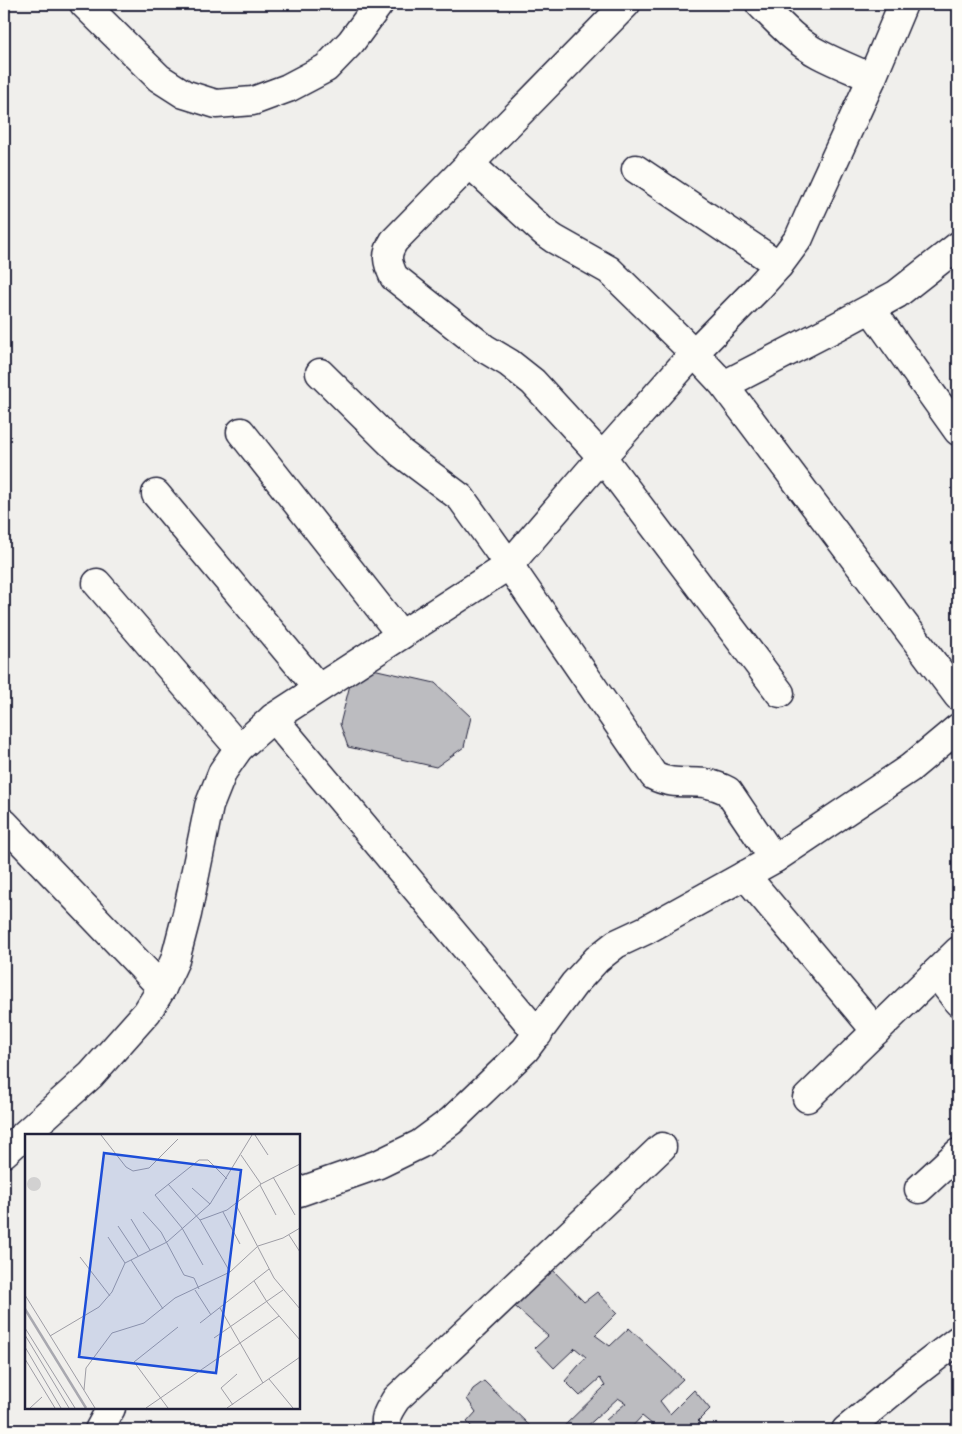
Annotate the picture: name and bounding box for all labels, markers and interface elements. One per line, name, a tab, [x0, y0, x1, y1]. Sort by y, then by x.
inset map	[25, 1134, 300, 1409]

